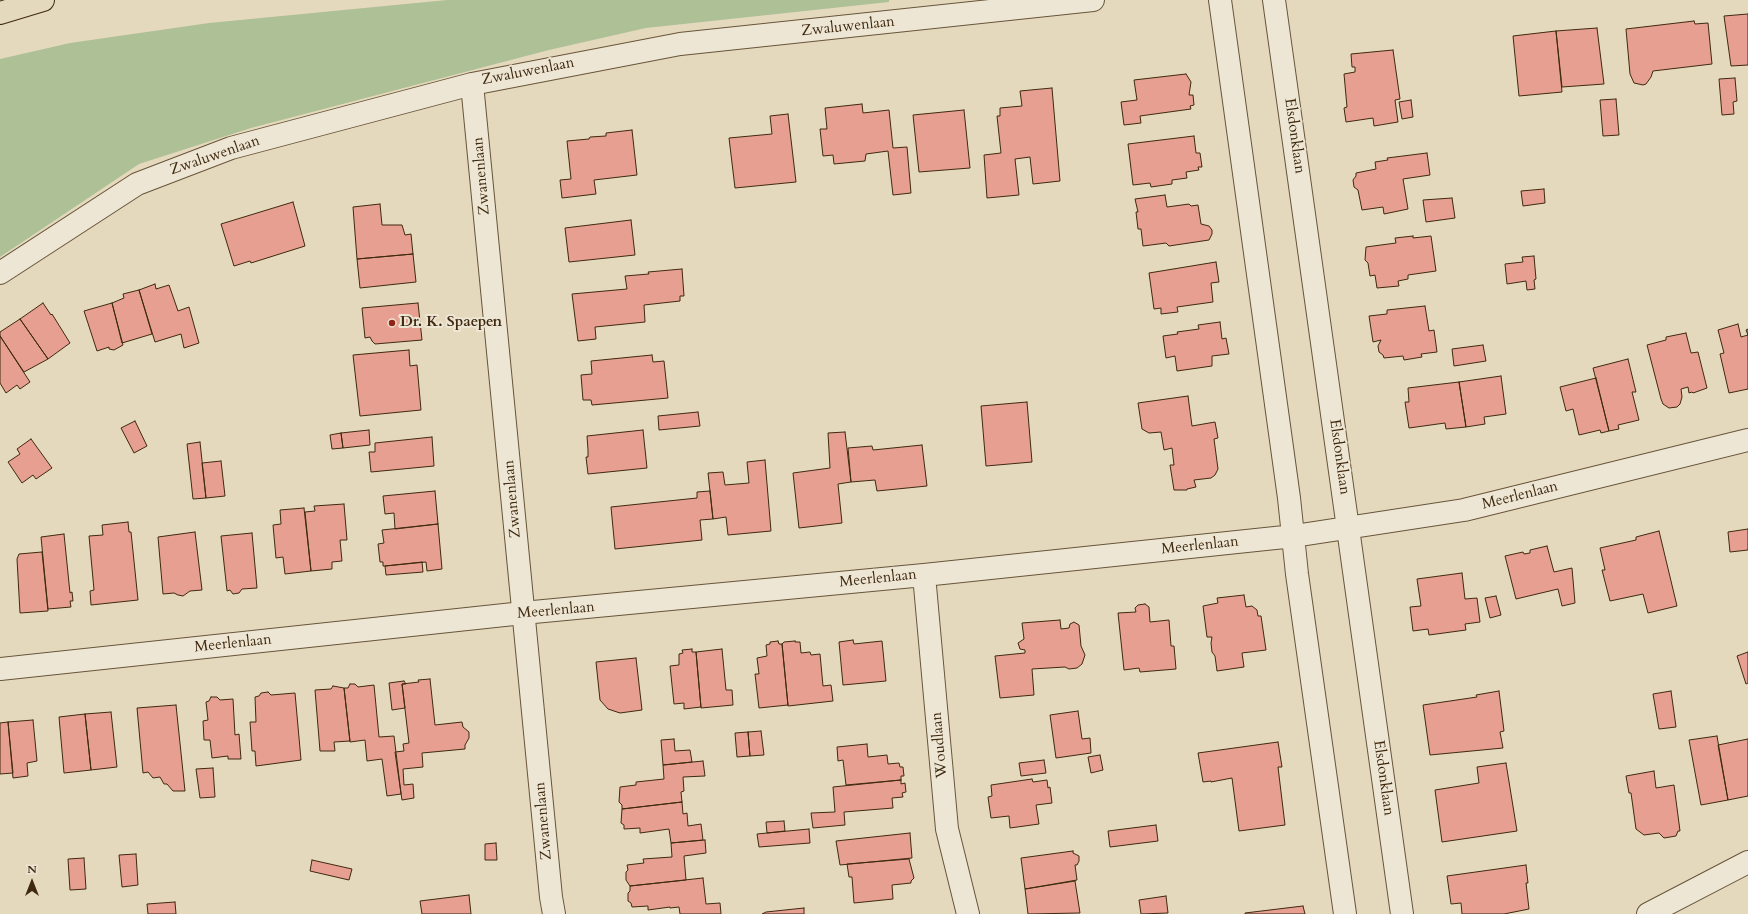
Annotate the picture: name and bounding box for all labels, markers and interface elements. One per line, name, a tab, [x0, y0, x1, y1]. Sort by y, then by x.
street label: Zwaluwenlaan	[800, 13, 896, 41]
street label: Zwaluwenlaan	[480, 54, 576, 90]
street label: Elsdonklaan	[1280, 97, 1308, 175]
street label: Zwaluwenlaan	[168, 132, 262, 180]
street label: Zwanenlaan	[470, 136, 494, 216]
place label: Dr. K. Spaepen	[400, 314, 502, 332]
marker: Dr. K. Spaepen	[387, 318, 397, 328]
street label: Elsdonklaan	[1325, 418, 1353, 496]
street label: Zwanenlaan	[501, 459, 525, 539]
street label: Meerlenlaan	[1480, 478, 1560, 514]
street label: Meerlenlaan	[1160, 533, 1240, 559]
street label: Meerlenlaan	[838, 566, 918, 592]
street label: Meerlenlaan	[517, 599, 595, 623]
street label: Meerlenlaan	[193, 631, 273, 657]
street label: Woudlaan	[928, 711, 952, 779]
street label: Elsdonklaan	[1369, 739, 1397, 817]
street label: Zwanenlaan	[532, 781, 556, 861]
north arrow	[12, 862, 52, 902]
text: N	[27, 862, 37, 877]

